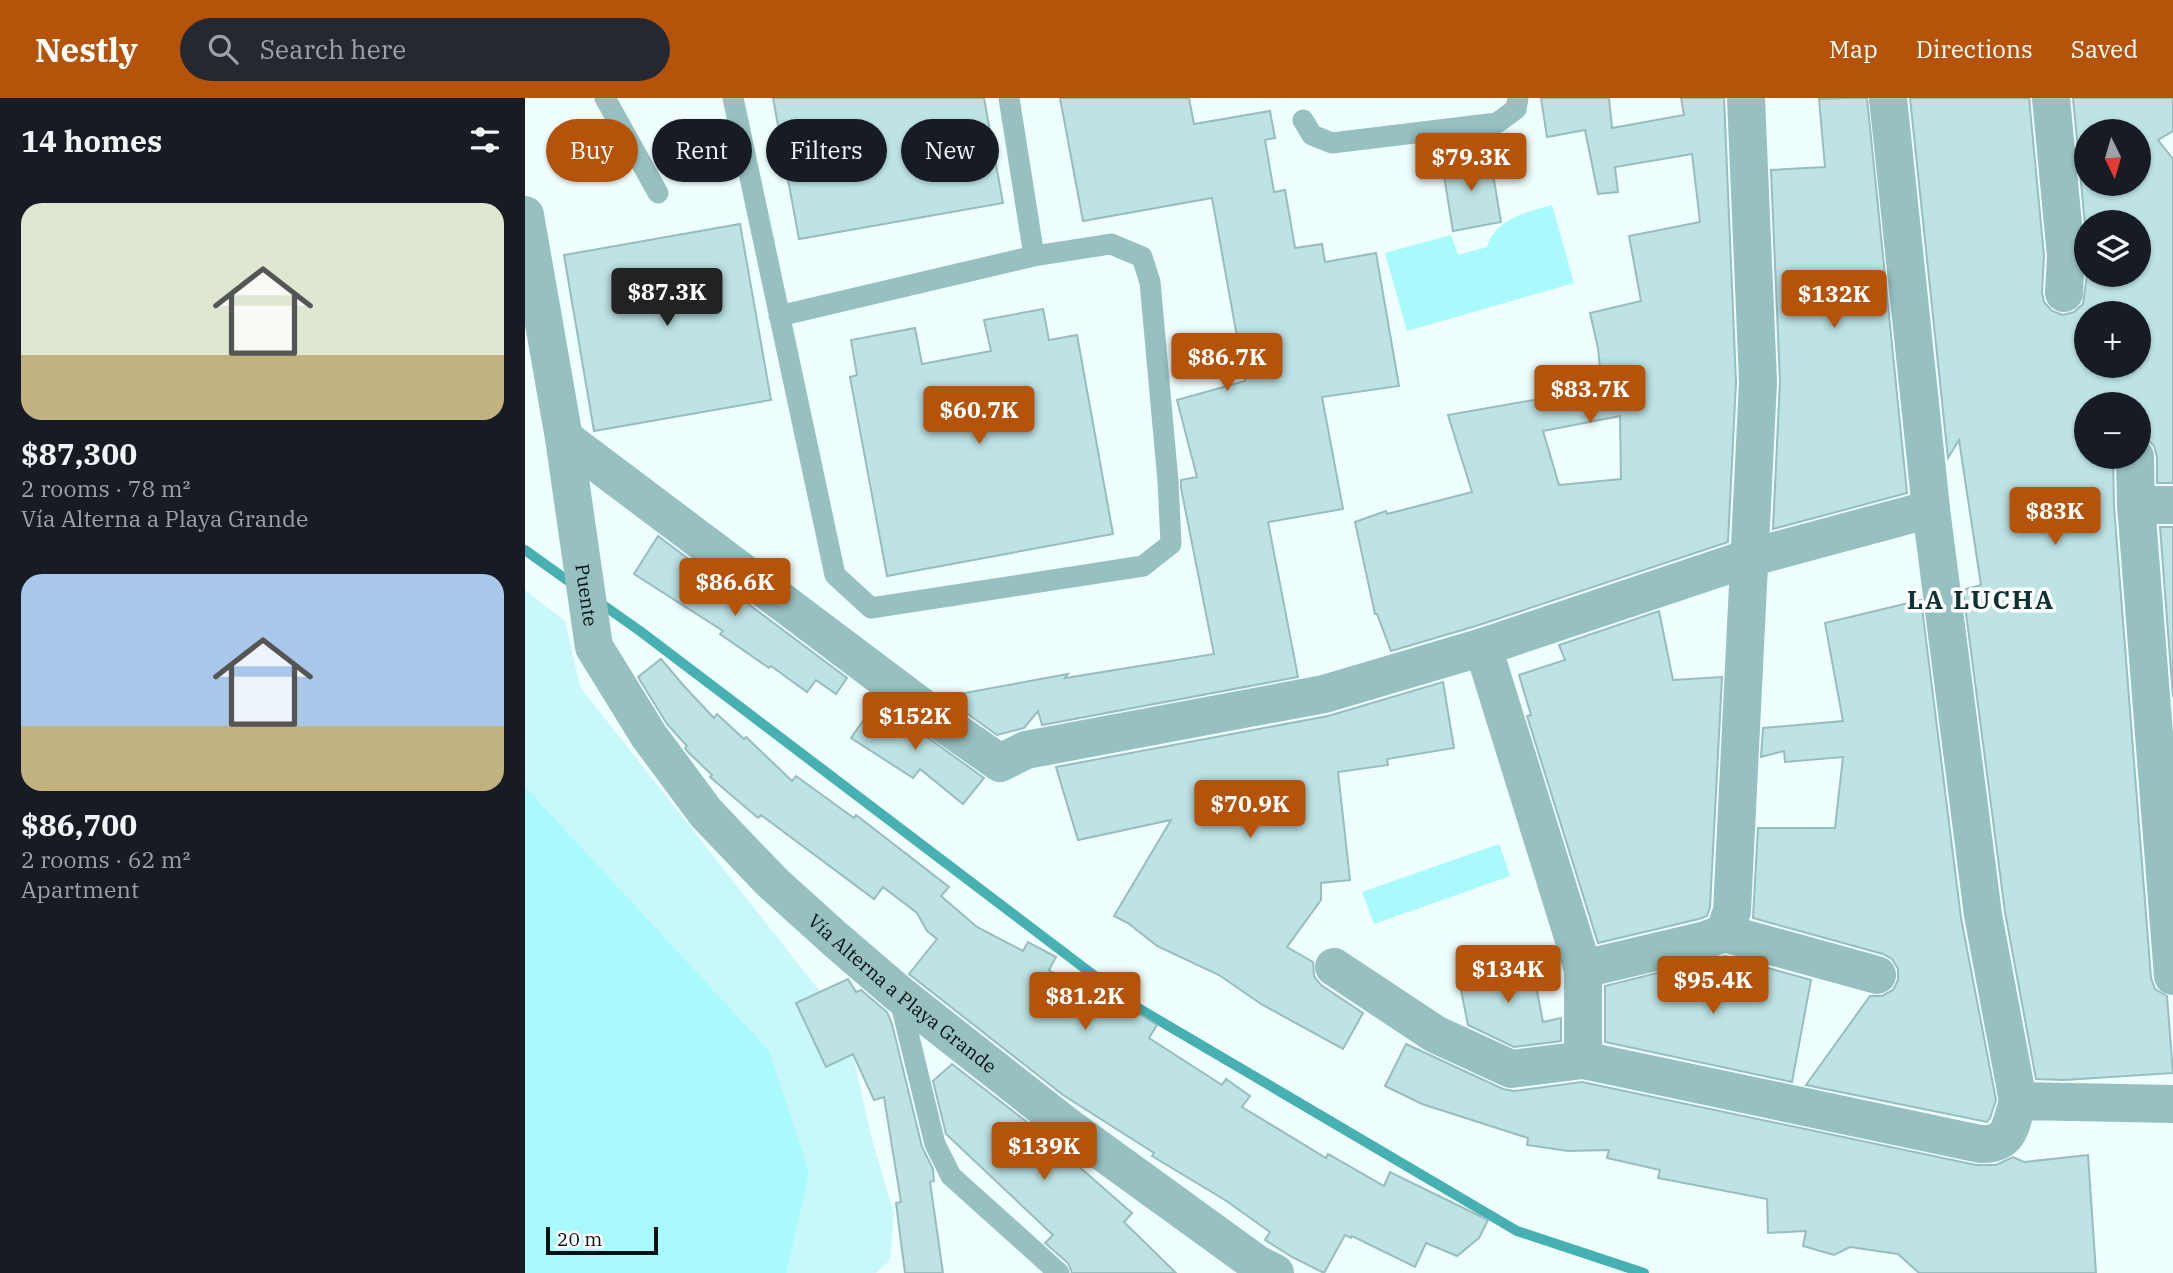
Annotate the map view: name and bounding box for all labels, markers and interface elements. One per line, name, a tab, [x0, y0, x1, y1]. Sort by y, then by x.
search box	[180, 18, 670, 81]
text: Nestly	[35, 28, 138, 71]
icon: search	[204, 30, 242, 68]
text: Search here	[260, 32, 406, 66]
text: Map	[1829, 33, 1878, 65]
text: Directions	[1916, 33, 2033, 65]
text: Saved	[2071, 33, 2138, 65]
chip: Buy	[546, 119, 638, 182]
chip: Rent	[652, 119, 752, 182]
chip: Filters	[766, 119, 887, 182]
chip: New	[901, 119, 999, 182]
north arrow	[2074, 119, 2151, 196]
map controls	[2074, 119, 2151, 469]
text: 14 homes	[21, 121, 162, 160]
icon: filters	[466, 121, 504, 159]
pin: $79.3K	[1414, 134, 1528, 193]
text: $79.3K	[1431, 141, 1511, 171]
button: layers	[2074, 210, 2151, 287]
icon: home	[200, 248, 326, 374]
pin: $87.3K	[610, 268, 724, 328]
pin: $132K	[1785, 271, 1883, 330]
text: $87.3K	[627, 276, 707, 306]
text: $132K	[1798, 278, 1870, 308]
button: +	[2074, 301, 2151, 378]
pin: $86.7K	[1170, 334, 1284, 393]
text: $86.7K	[1187, 341, 1267, 371]
pin: $83.7K	[1533, 366, 1647, 425]
text: $83.7K	[1550, 373, 1630, 403]
pin: $60.7K	[922, 386, 1036, 446]
button: −	[2074, 392, 2151, 469]
text: $60.7K	[939, 394, 1019, 424]
text: $87,300	[21, 434, 137, 473]
text: 2 rooms · 78 m²	[21, 473, 191, 503]
pin: $83K	[2014, 488, 2096, 547]
text: $83K	[2026, 495, 2084, 525]
text: Vía Alterna a Playa Grande	[21, 503, 308, 533]
pin: $86.6K	[678, 559, 792, 618]
street label: Puente	[570, 562, 603, 628]
text: $86.6K	[695, 566, 775, 596]
district label: LA LUCHA	[1907, 582, 2055, 616]
icon: home	[200, 619, 326, 745]
pin: $152K	[866, 692, 964, 752]
text: $152K	[879, 700, 951, 730]
pin: $70.9K	[1193, 780, 1307, 840]
text: $70.9K	[1210, 788, 1290, 818]
text: $86,700	[21, 805, 137, 844]
text: 2 rooms · 62 m²	[21, 844, 191, 874]
text: Apartment	[21, 874, 139, 904]
street label: Vía Alterna a Playa Grande	[803, 909, 1002, 1078]
pin: $134K	[1459, 946, 1557, 1005]
text: $134K	[1472, 953, 1544, 983]
pin: $95.4K	[1656, 956, 1770, 1016]
text: $95.4K	[1673, 964, 1753, 994]
pin: $81.2K	[1028, 972, 1142, 1032]
text: $81.2K	[1045, 980, 1125, 1010]
pin: $139K	[995, 1122, 1093, 1182]
text: $139K	[1008, 1130, 1080, 1160]
scale bar	[546, 1224, 658, 1256]
text: 20 m	[557, 1227, 602, 1251]

